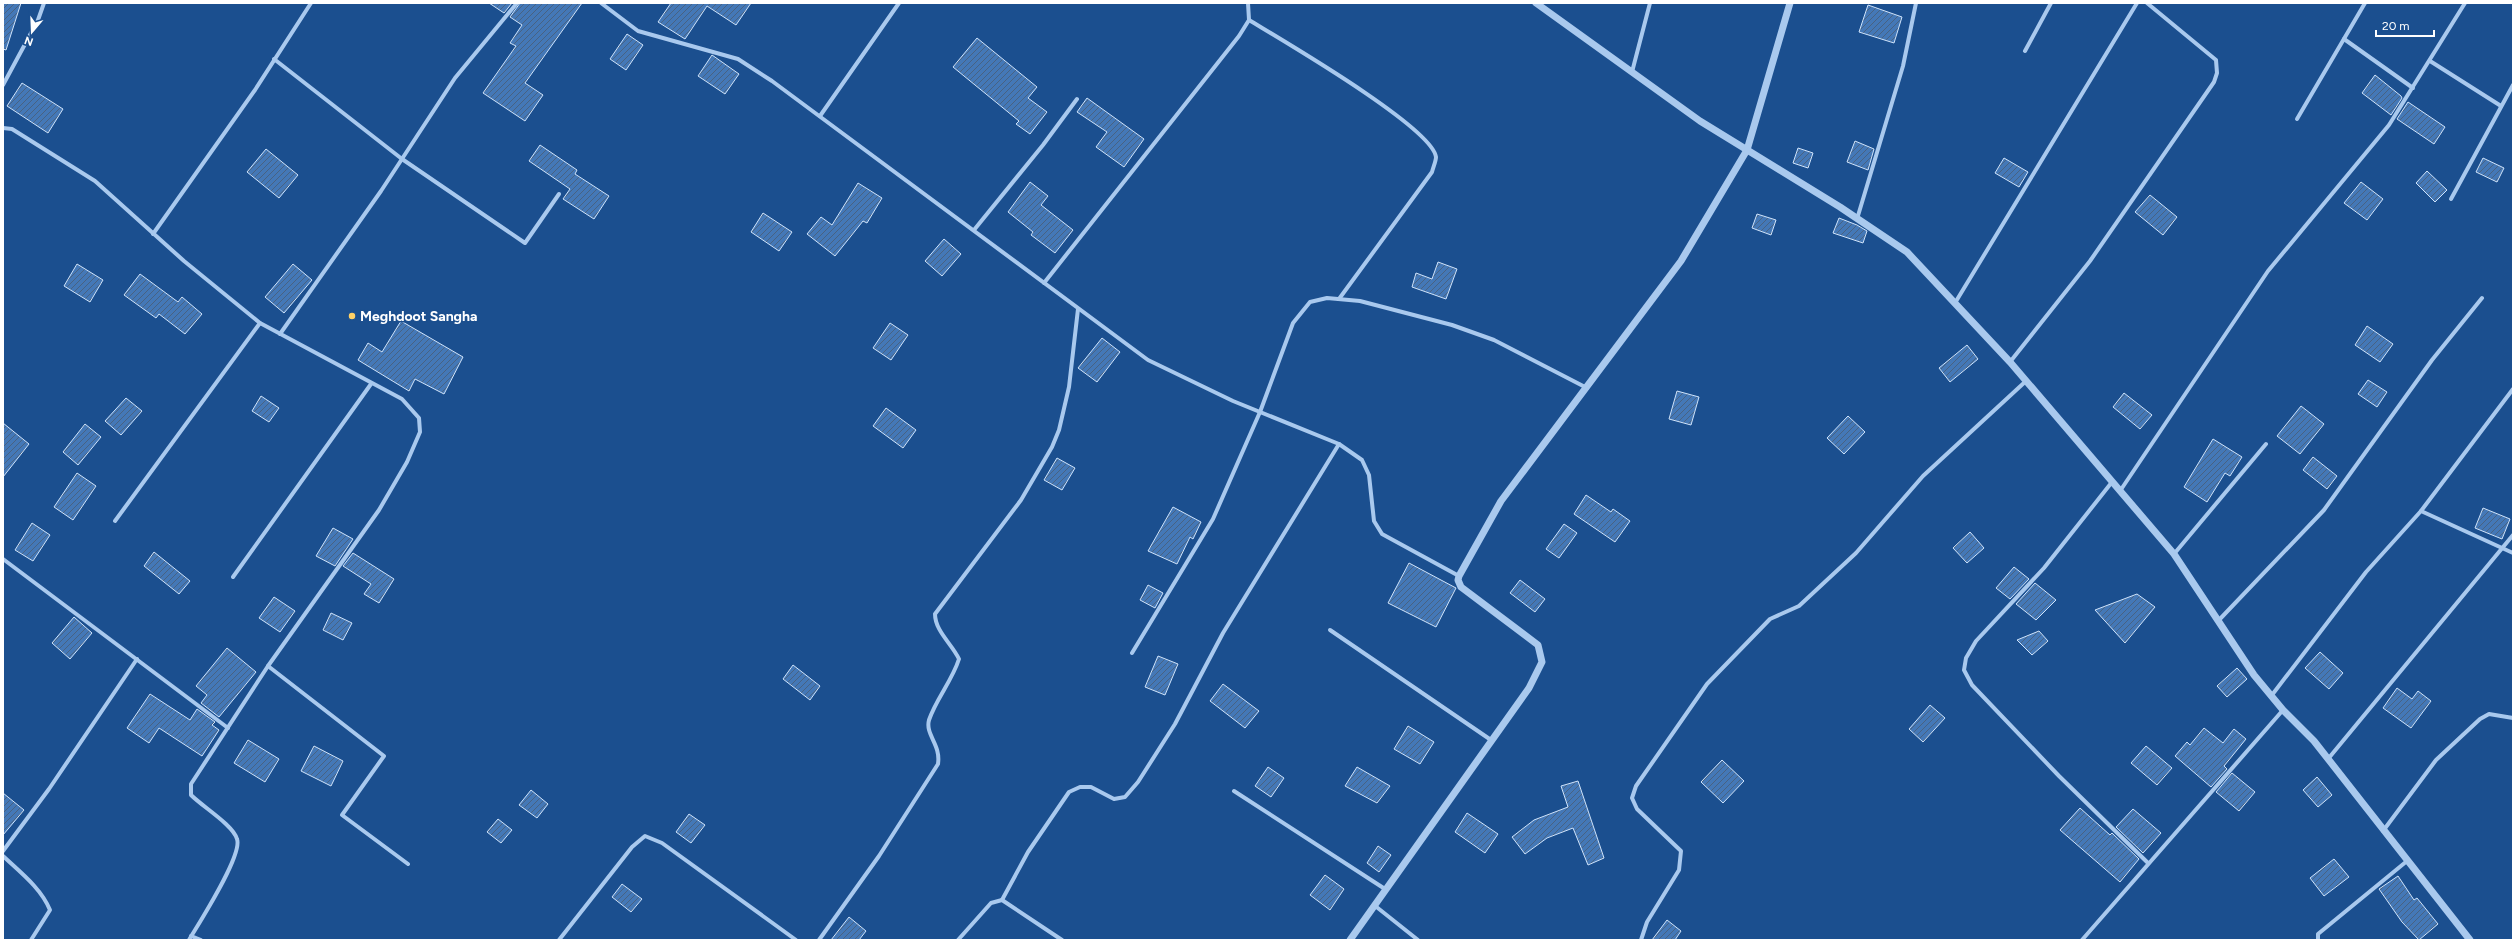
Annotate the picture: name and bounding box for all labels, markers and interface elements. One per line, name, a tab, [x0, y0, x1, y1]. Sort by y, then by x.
north arrow	[12, 12, 52, 52]
scale bar	[2376, 12, 2434, 38]
text: 20 m	[2382, 19, 2410, 33]
text: N	[23, 33, 35, 49]
place label: Meghdoot Sangha	[360, 308, 477, 325]
marker: Meghdoot Sangha	[347, 311, 357, 321]

